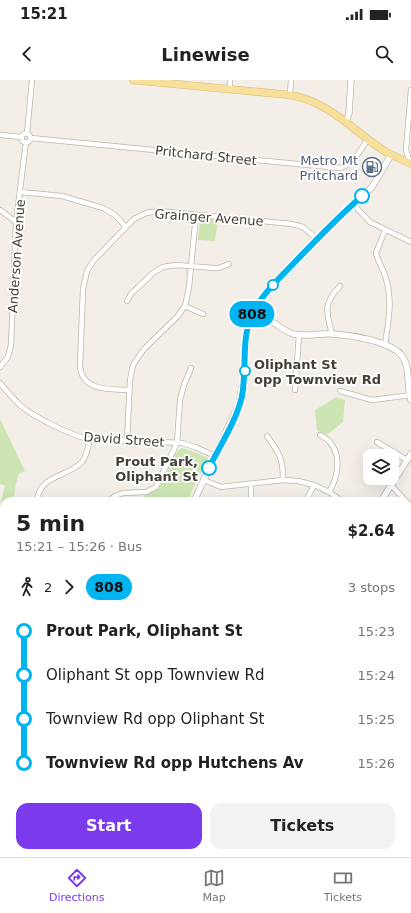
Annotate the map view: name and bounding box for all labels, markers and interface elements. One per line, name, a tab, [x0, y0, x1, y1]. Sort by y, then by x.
text: 15:21	[20, 5, 68, 23]
icon: back	[16, 43, 38, 65]
icon: search	[373, 43, 395, 65]
text: Linewise	[161, 44, 250, 65]
street label: Pritchard Street	[154, 143, 257, 168]
place label: Metro Mt Pritchard	[300, 153, 358, 183]
fuel station icon: Metro Mt Pritchard	[361, 156, 383, 178]
unlabelled marker	[354, 188, 370, 204]
street label: Anderson Avenue	[5, 199, 28, 313]
street label: Grainger Avenue	[154, 206, 264, 229]
unlabelled marker	[267, 279, 279, 291]
line badge: 808	[229, 301, 275, 327]
text: 808	[237, 306, 267, 322]
place label: Oliphant St opp Townview Rd	[254, 357, 381, 387]
marker: Oliphant St opp Townview Rd	[239, 365, 251, 377]
street label: David Street	[83, 429, 165, 450]
map controls	[363, 449, 399, 485]
button: layers	[363, 449, 399, 485]
place label: Prout Park, Oliphant St	[115, 454, 198, 484]
marker: Prout Park, Oliphant St	[201, 460, 217, 476]
text: 5 min	[16, 511, 85, 536]
text: $2.64	[348, 522, 395, 540]
text: 15:21 – 15:26 · Bus	[16, 539, 142, 554]
icon: walk	[16, 576, 38, 598]
icon: forward	[58, 576, 80, 598]
text: 808	[94, 579, 124, 595]
text: 2	[44, 580, 52, 595]
text: 3 stops	[348, 580, 395, 595]
text: Prout Park, Oliphant St	[46, 622, 242, 640]
text: 15:23	[358, 624, 395, 639]
text: Oliphant St opp Townview Rd	[46, 666, 265, 684]
text: 15:24	[358, 668, 395, 683]
text: Townview Rd opp Oliphant St	[46, 710, 265, 728]
text: 15:25	[358, 712, 395, 727]
text: Townview Rd opp Hutchens Av	[46, 754, 304, 772]
text: 15:26	[358, 756, 395, 771]
button: Start	[16, 803, 202, 849]
button: Tickets	[210, 803, 395, 849]
tab: Directions	[49, 867, 104, 904]
tab: Map	[202, 867, 226, 904]
tab: Tickets	[324, 867, 362, 904]

